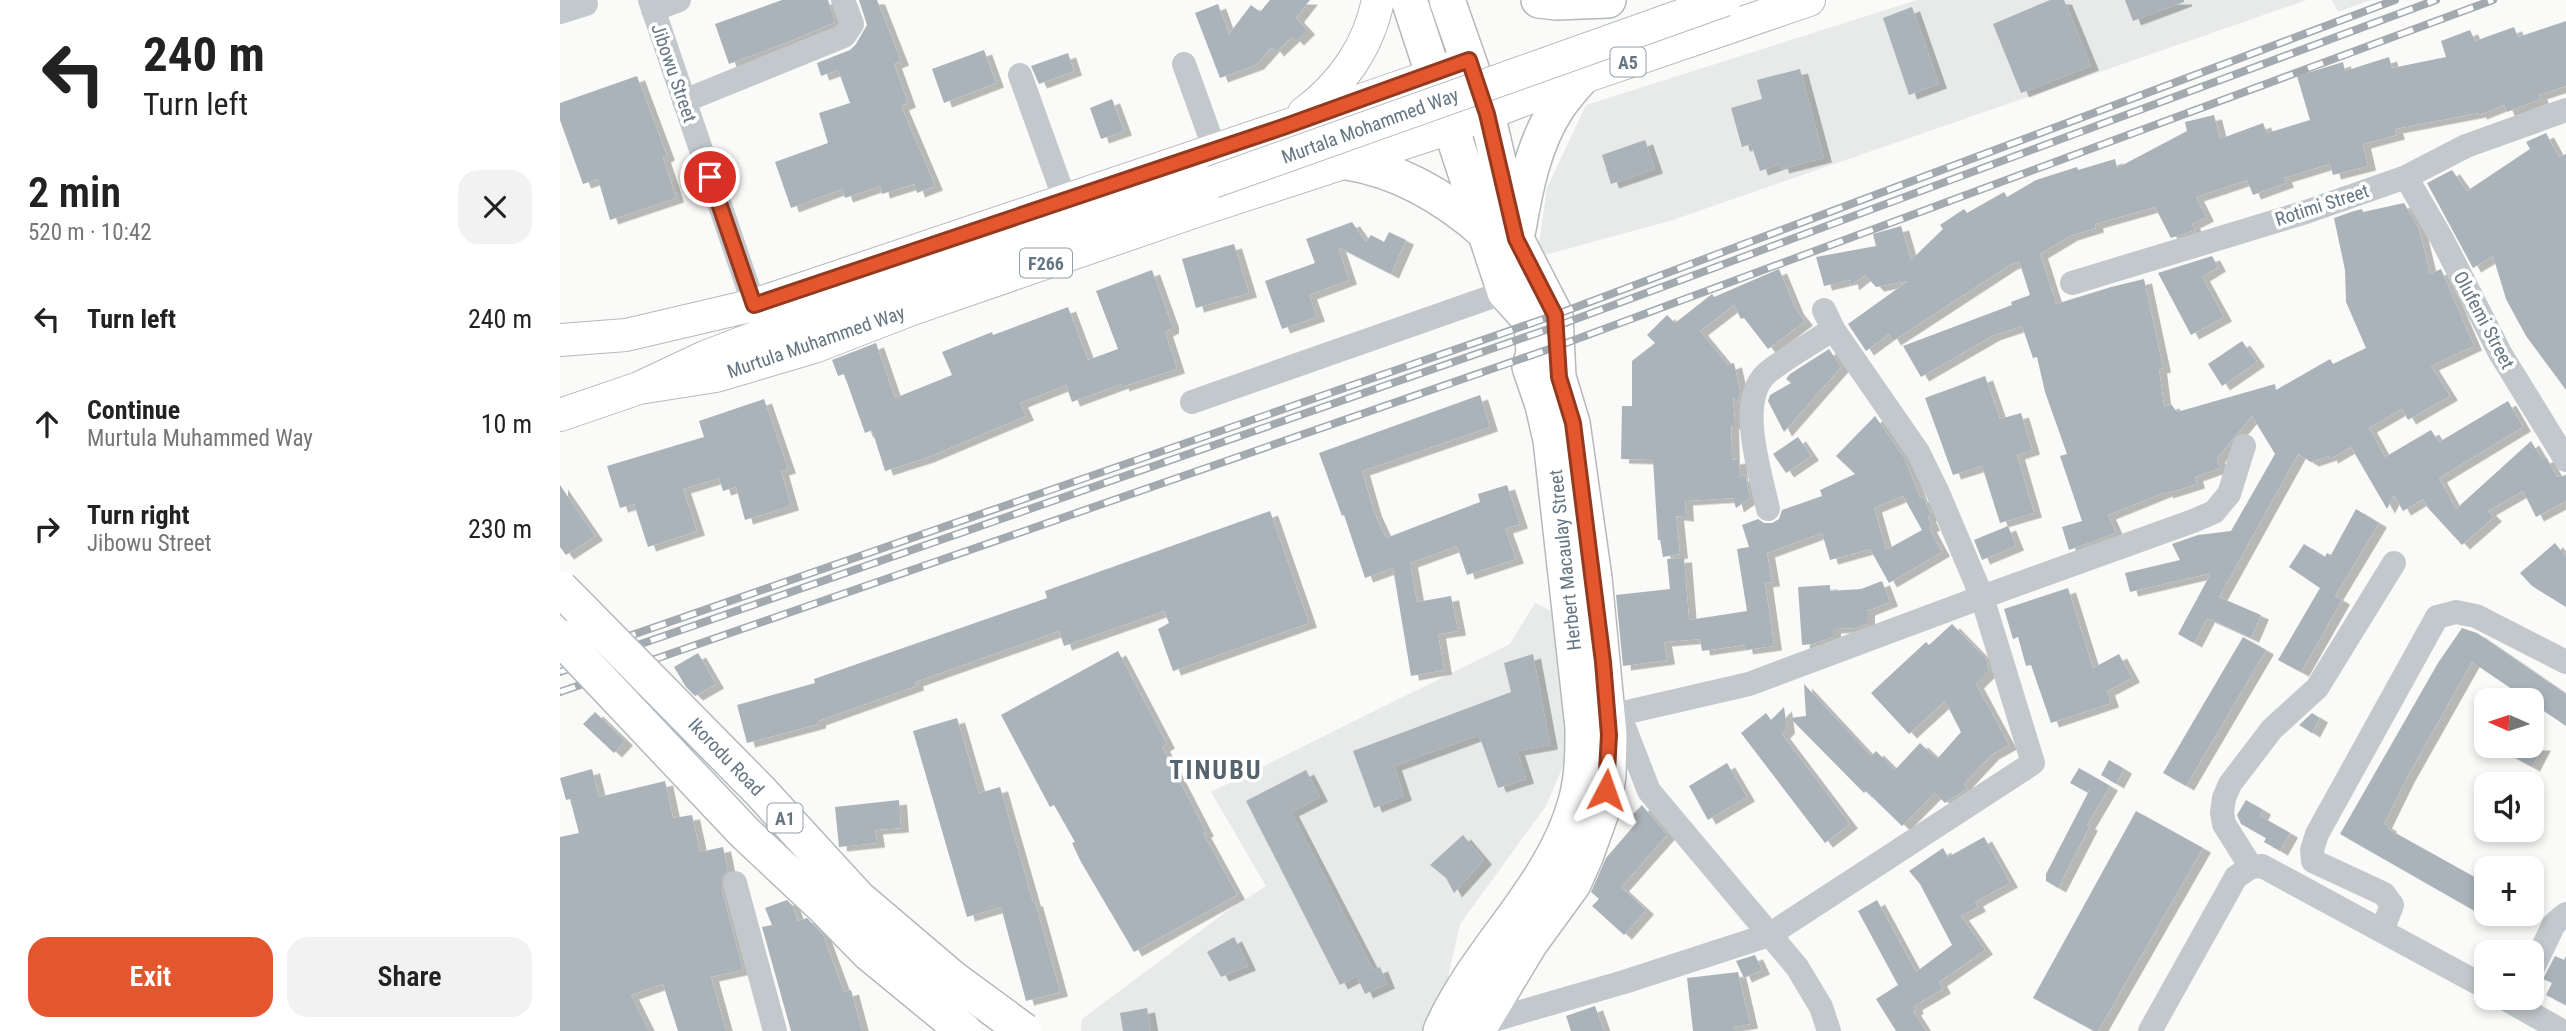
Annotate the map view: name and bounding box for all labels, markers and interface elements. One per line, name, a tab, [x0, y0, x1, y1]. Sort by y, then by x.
street label: Jibowu Street	[646, 21, 702, 125]
text: 240 m	[143, 26, 265, 83]
icon: left	[28, 28, 119, 119]
road number: A5	[1610, 48, 1646, 76]
street label: Murtala Mohammed Way	[1278, 83, 1462, 169]
text: Turn left	[143, 85, 248, 123]
pin	[680, 147, 740, 207]
icon: arrive	[691, 158, 729, 196]
text: 2 min	[28, 168, 121, 217]
button: close	[458, 170, 532, 244]
street label: Rotimi Street	[2272, 179, 2372, 231]
text: 520 m · 10:42	[28, 219, 152, 246]
road number: F266	[1020, 248, 1072, 278]
street label: Olufemi Street	[2449, 267, 2519, 373]
icon: left	[28, 300, 66, 338]
street label: Murtula Muhammed Way	[724, 301, 908, 383]
text: Turn left	[87, 304, 176, 334]
text: 240 m	[468, 304, 532, 334]
text: Continue	[87, 395, 180, 425]
icon: ahead	[28, 405, 66, 443]
text: 10 m	[481, 409, 532, 439]
text: Murtula Muhammed Way	[87, 425, 313, 452]
street label: Herbert Macaulay Street	[1544, 468, 1586, 652]
text: Turn right	[87, 500, 189, 530]
icon: right	[28, 510, 66, 548]
text: 230 m	[468, 514, 532, 544]
text: Jibowu Street	[87, 530, 212, 557]
north arrow	[2474, 688, 2544, 758]
map controls	[2474, 688, 2544, 1010]
street label: Ikorodu Road	[683, 713, 769, 801]
position arrow	[1569, 753, 1643, 827]
district label: TINUBU	[1169, 755, 1263, 785]
button: sound	[2474, 772, 2544, 842]
road number: A1	[768, 804, 803, 832]
button: +	[2474, 856, 2544, 926]
button: Exit	[28, 937, 273, 1017]
button: Share	[287, 937, 532, 1017]
button: −	[2474, 940, 2544, 1010]

